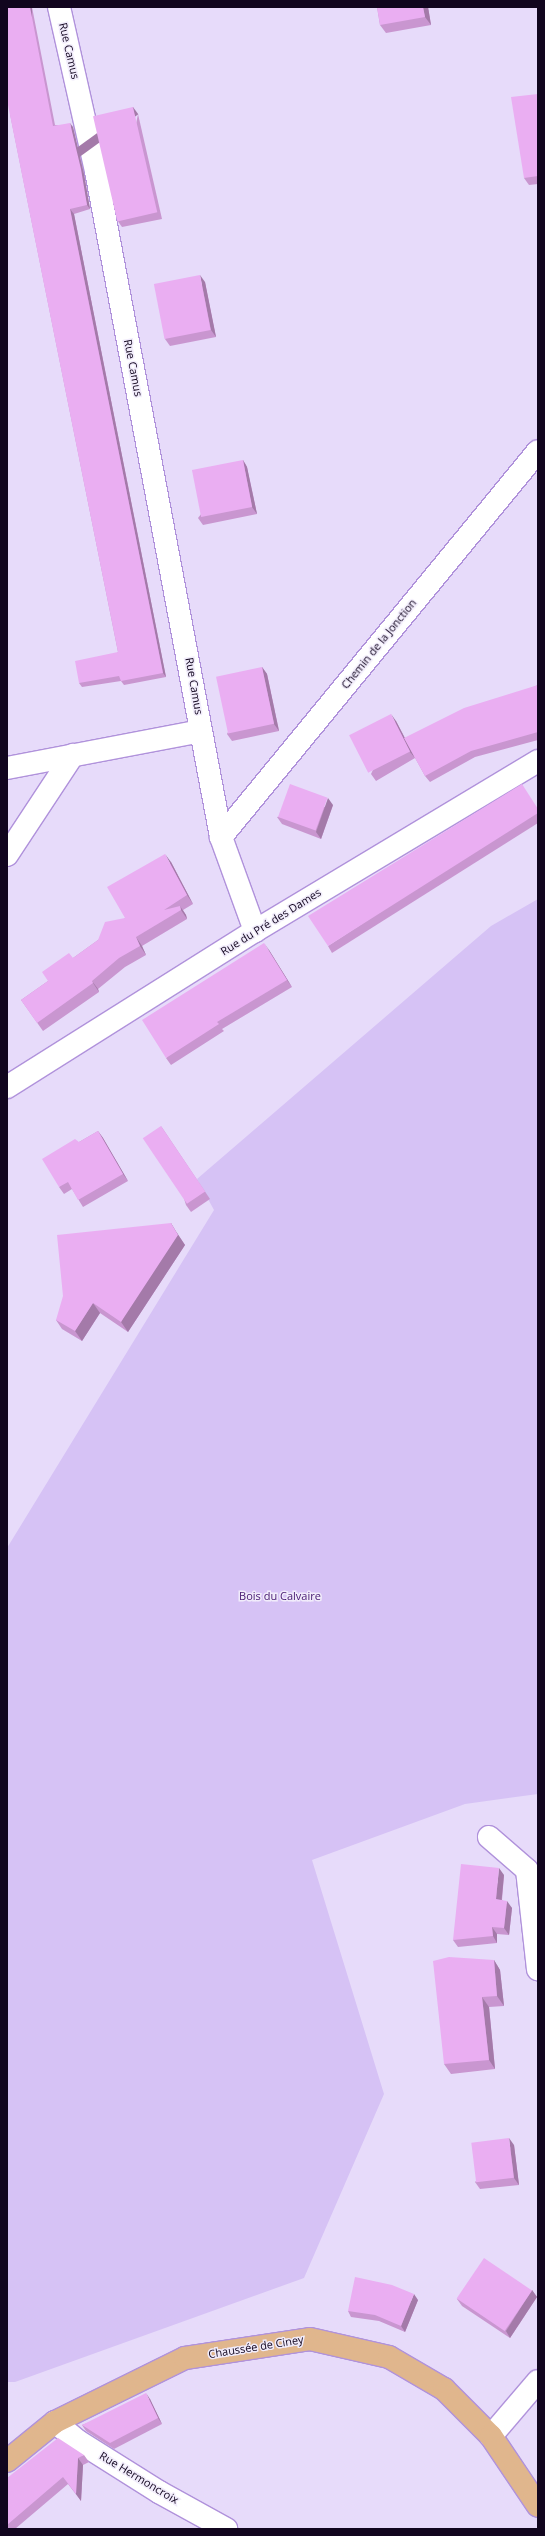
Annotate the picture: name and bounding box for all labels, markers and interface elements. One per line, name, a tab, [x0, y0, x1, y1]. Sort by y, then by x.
street label: Rue Camus	[56, 21, 82, 81]
street label: Rue Camus	[121, 338, 145, 398]
street label: Chemin de la Jonction	[339, 596, 419, 692]
street label: Rue Camus	[182, 656, 206, 716]
street label: Rue du Pré des Dames	[218, 886, 324, 958]
park label: Bois du Calvaire	[239, 1589, 321, 1603]
street label: Chaussée de Ciney	[207, 2333, 305, 2361]
street label: Rue Hermoncroix	[97, 2449, 181, 2507]

